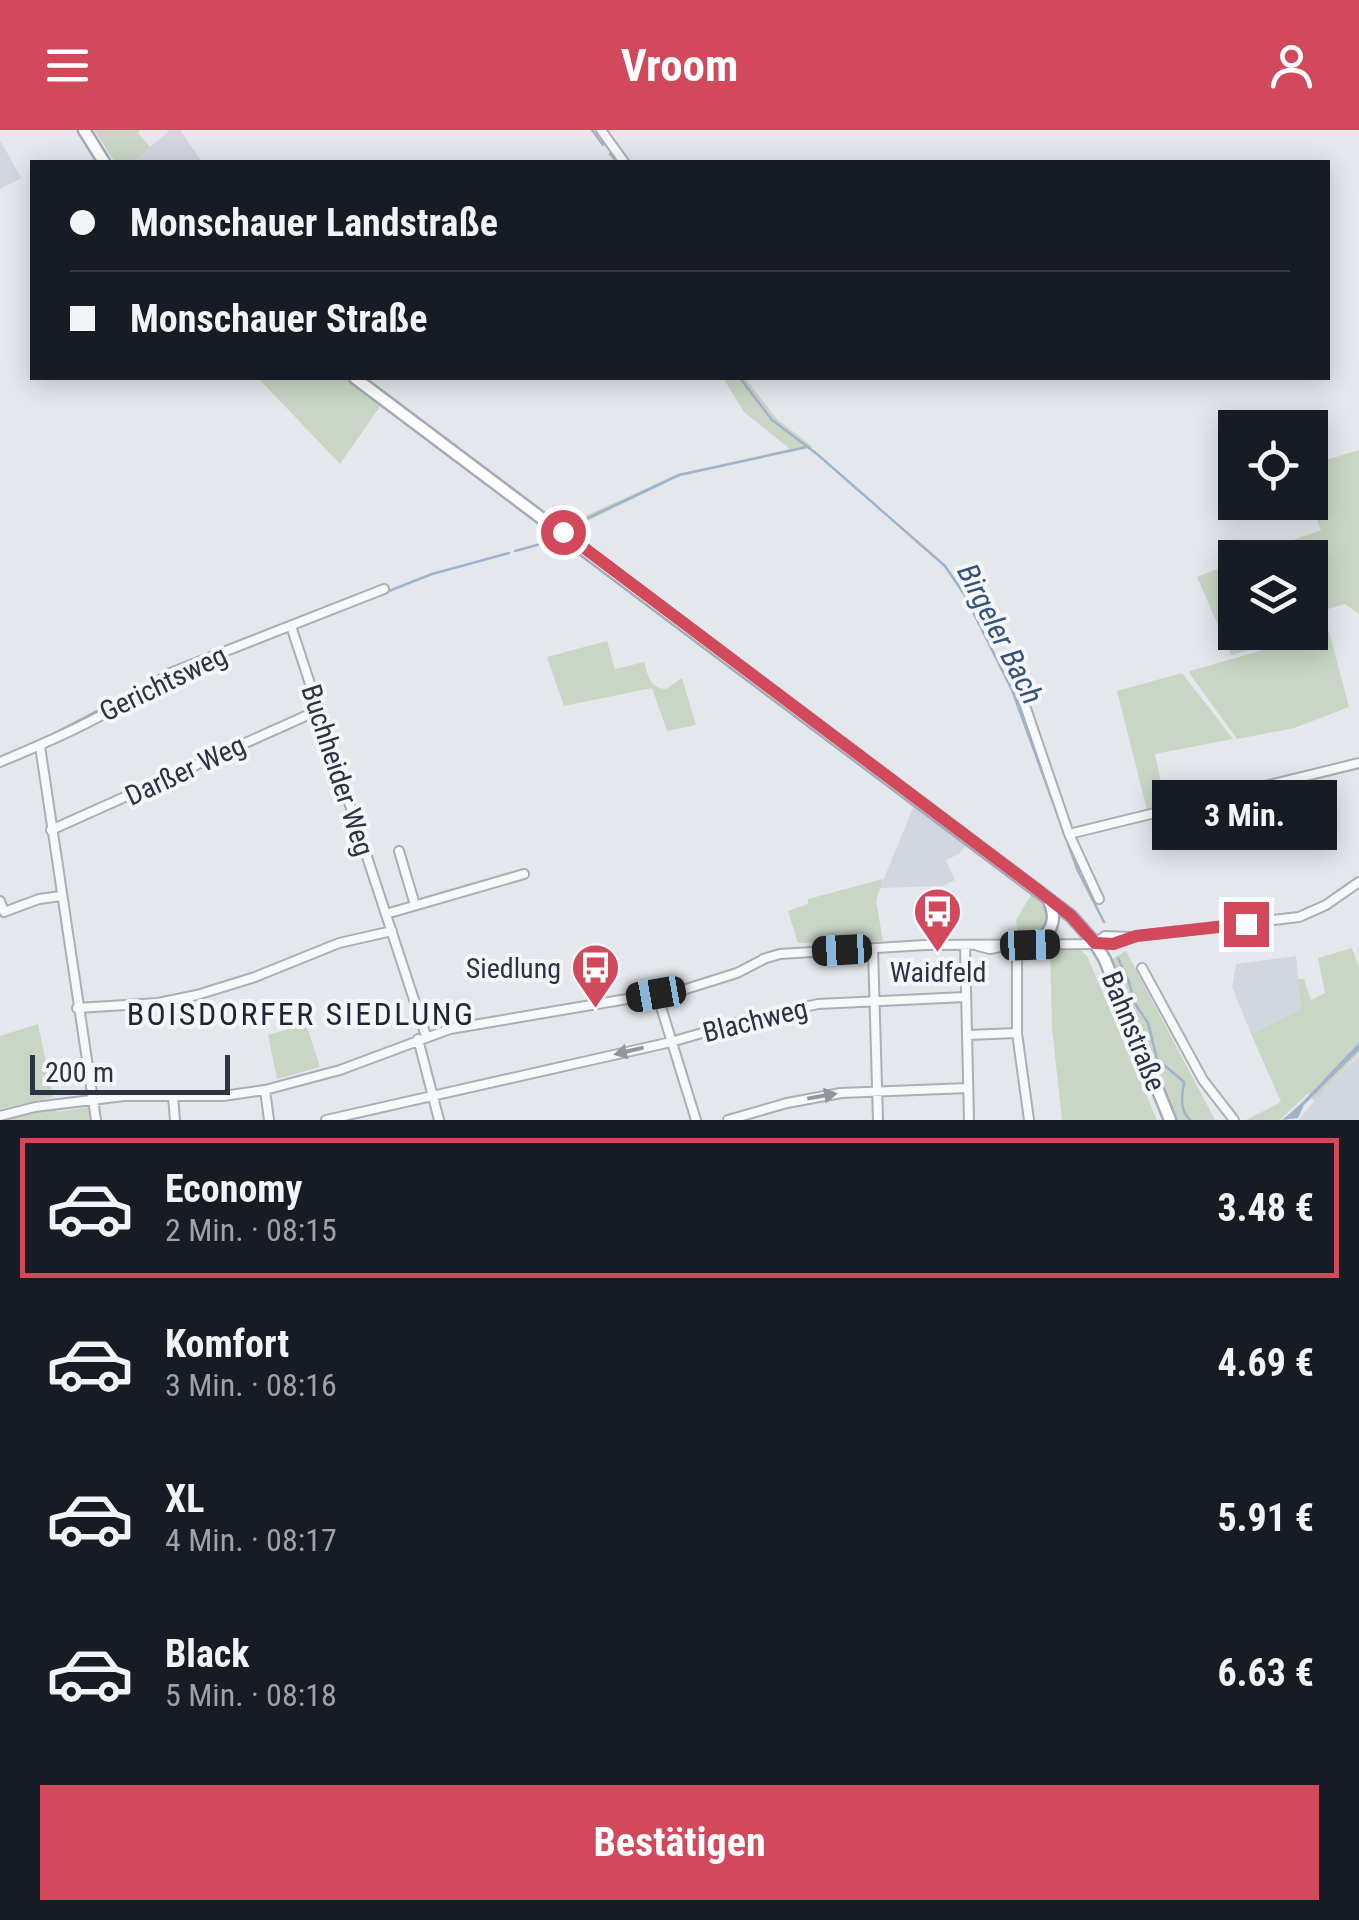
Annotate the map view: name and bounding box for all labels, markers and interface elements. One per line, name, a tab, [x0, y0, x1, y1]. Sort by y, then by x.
icon: menu	[40, 38, 95, 93]
icon: person	[1264, 38, 1319, 93]
text: Vroom	[621, 39, 738, 92]
text: Monschauer Landstraße	[130, 201, 498, 245]
text: Monschauer Straße	[130, 297, 427, 341]
map controls	[1218, 410, 1328, 650]
button: locate	[1218, 410, 1328, 520]
route start	[541, 510, 586, 555]
button: layers	[1218, 540, 1328, 650]
water label: Birgeler Bach	[950, 558, 1051, 710]
street label: Gerichtsweg	[94, 639, 232, 728]
street label: Buchheider Weg	[294, 680, 381, 860]
street label: Darßer Weg	[120, 728, 250, 813]
callout: 3 Min.	[1154, 779, 1338, 849]
text: 3 Min.	[1204, 796, 1285, 834]
bus stop icon: Waidfeld	[912, 886, 964, 954]
route end	[1224, 902, 1269, 947]
car	[999, 929, 1061, 961]
car	[811, 933, 873, 967]
bus stop icon: Siedlung	[570, 942, 622, 1010]
place label: Siedlung	[466, 952, 561, 985]
place label: Waidfeld	[890, 956, 986, 989]
street label: Bahnstraße	[1095, 967, 1172, 1096]
car	[624, 974, 688, 1014]
street label: Blachweg	[699, 992, 811, 1049]
district label: BOISDORFER SIEDLUNG	[127, 995, 475, 1033]
one-way arrow	[613, 1044, 644, 1060]
scale bar	[30, 1050, 230, 1094]
text: 200 m	[45, 1056, 114, 1089]
one-way arrow	[807, 1088, 838, 1103]
icon: car	[45, 1163, 135, 1253]
text: Economy	[165, 1167, 302, 1211]
text: 3.48 €	[1217, 1186, 1314, 1230]
text: 2 Min. · 08:15	[165, 1211, 337, 1249]
icon: car	[45, 1318, 135, 1408]
text: Komfort	[165, 1322, 289, 1366]
text: 4.69 €	[1217, 1341, 1314, 1385]
text: 3 Min. · 08:16	[165, 1366, 337, 1404]
icon: car	[45, 1473, 135, 1563]
text: XL	[165, 1477, 204, 1521]
text: 5.91 €	[1217, 1496, 1314, 1540]
text: 4 Min. · 08:17	[165, 1521, 337, 1559]
icon: car	[45, 1628, 135, 1718]
text: Black	[165, 1632, 249, 1676]
text: 6.63 €	[1217, 1651, 1314, 1695]
text: 5 Min. · 08:18	[165, 1676, 337, 1714]
button: Bestätigen	[40, 1785, 1319, 1900]

